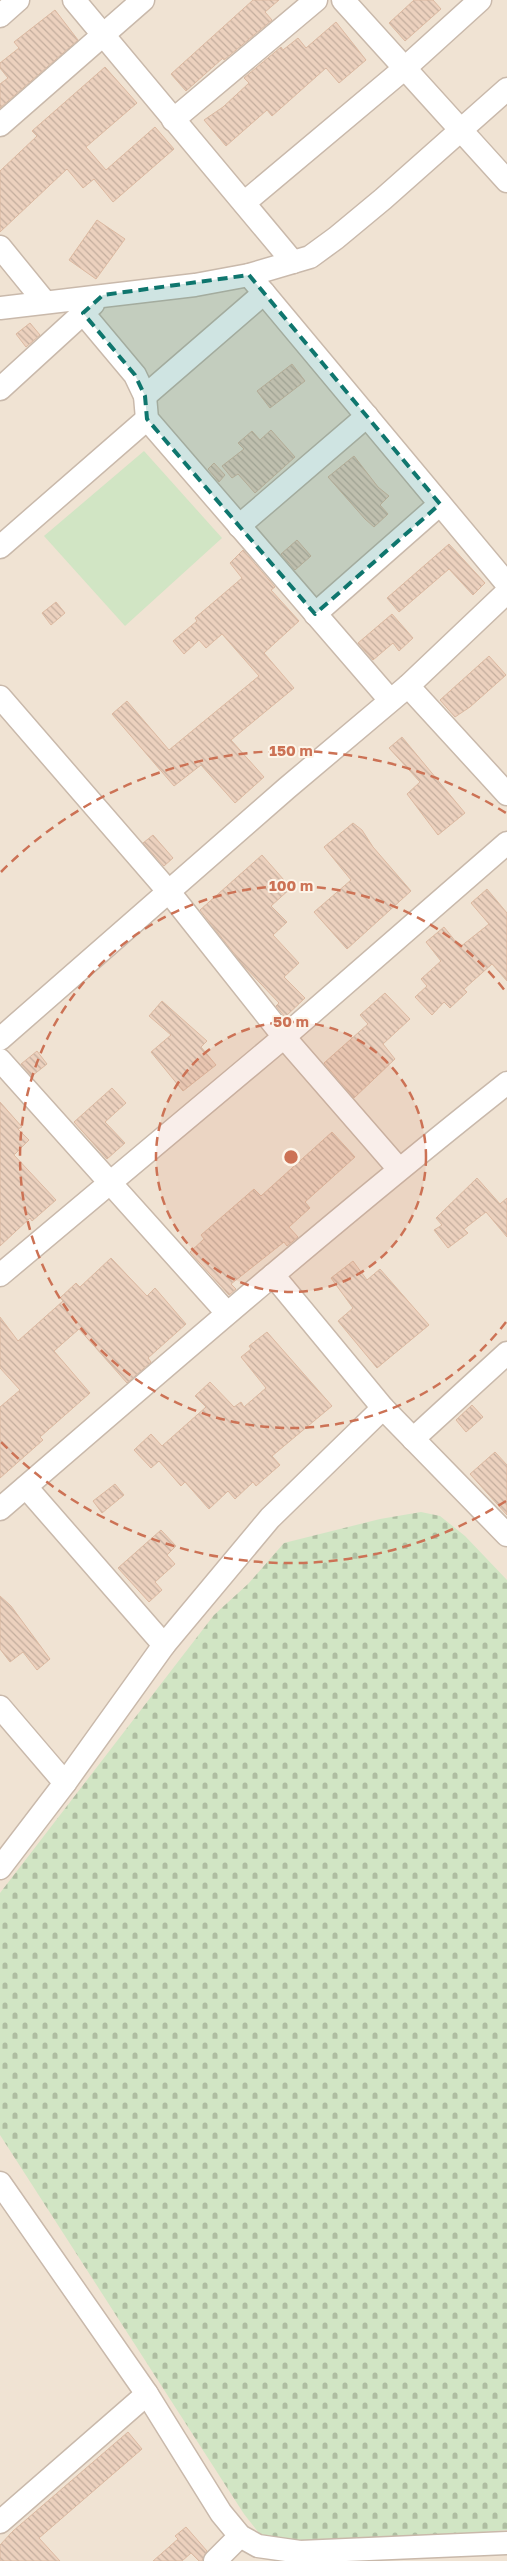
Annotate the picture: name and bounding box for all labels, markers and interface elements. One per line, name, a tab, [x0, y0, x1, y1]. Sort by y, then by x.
text: 150 m	[269, 741, 313, 759]
text: 100 m	[269, 876, 313, 894]
text: 50 m	[273, 1012, 309, 1030]
centre of rings	[282, 1148, 300, 1166]

